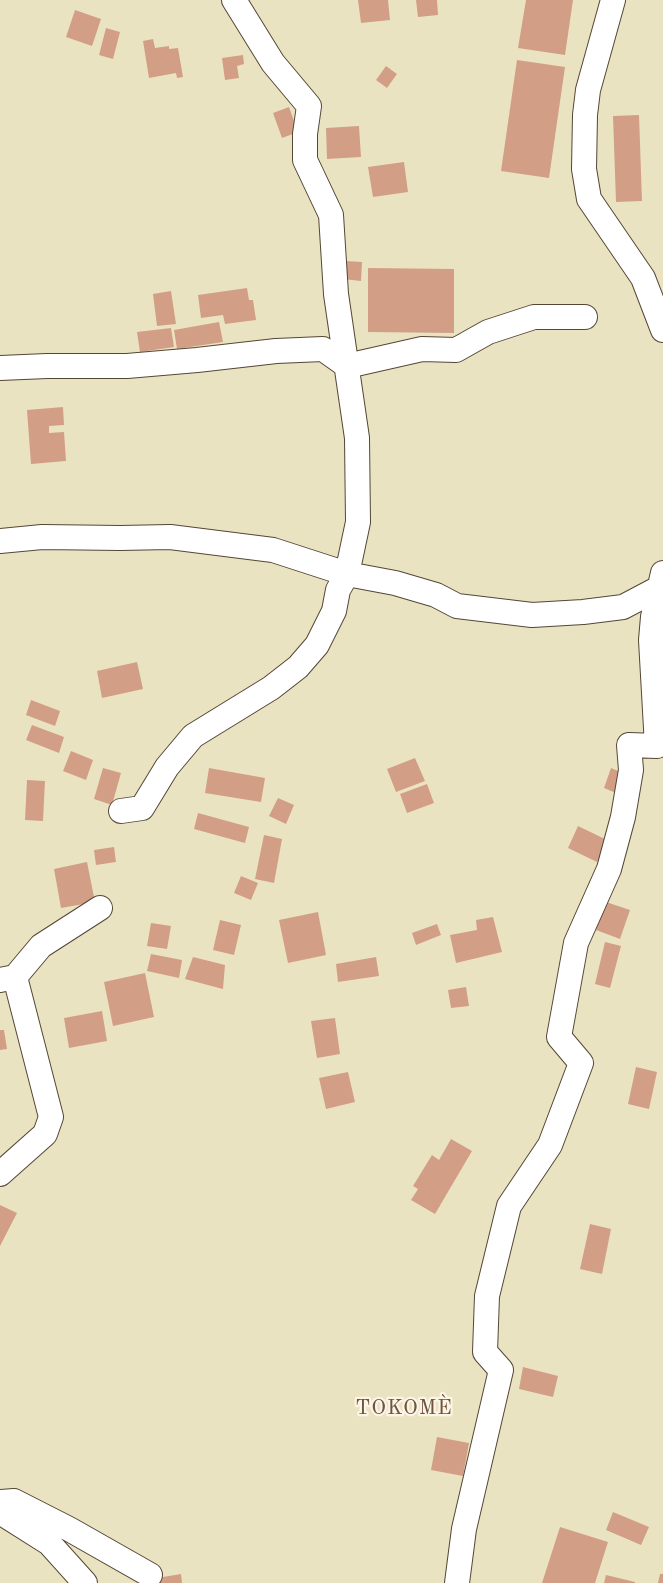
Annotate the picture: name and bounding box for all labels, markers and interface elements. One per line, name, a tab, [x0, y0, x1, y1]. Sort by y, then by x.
district label: TOKOMÈ	[354, 1395, 454, 1421]

